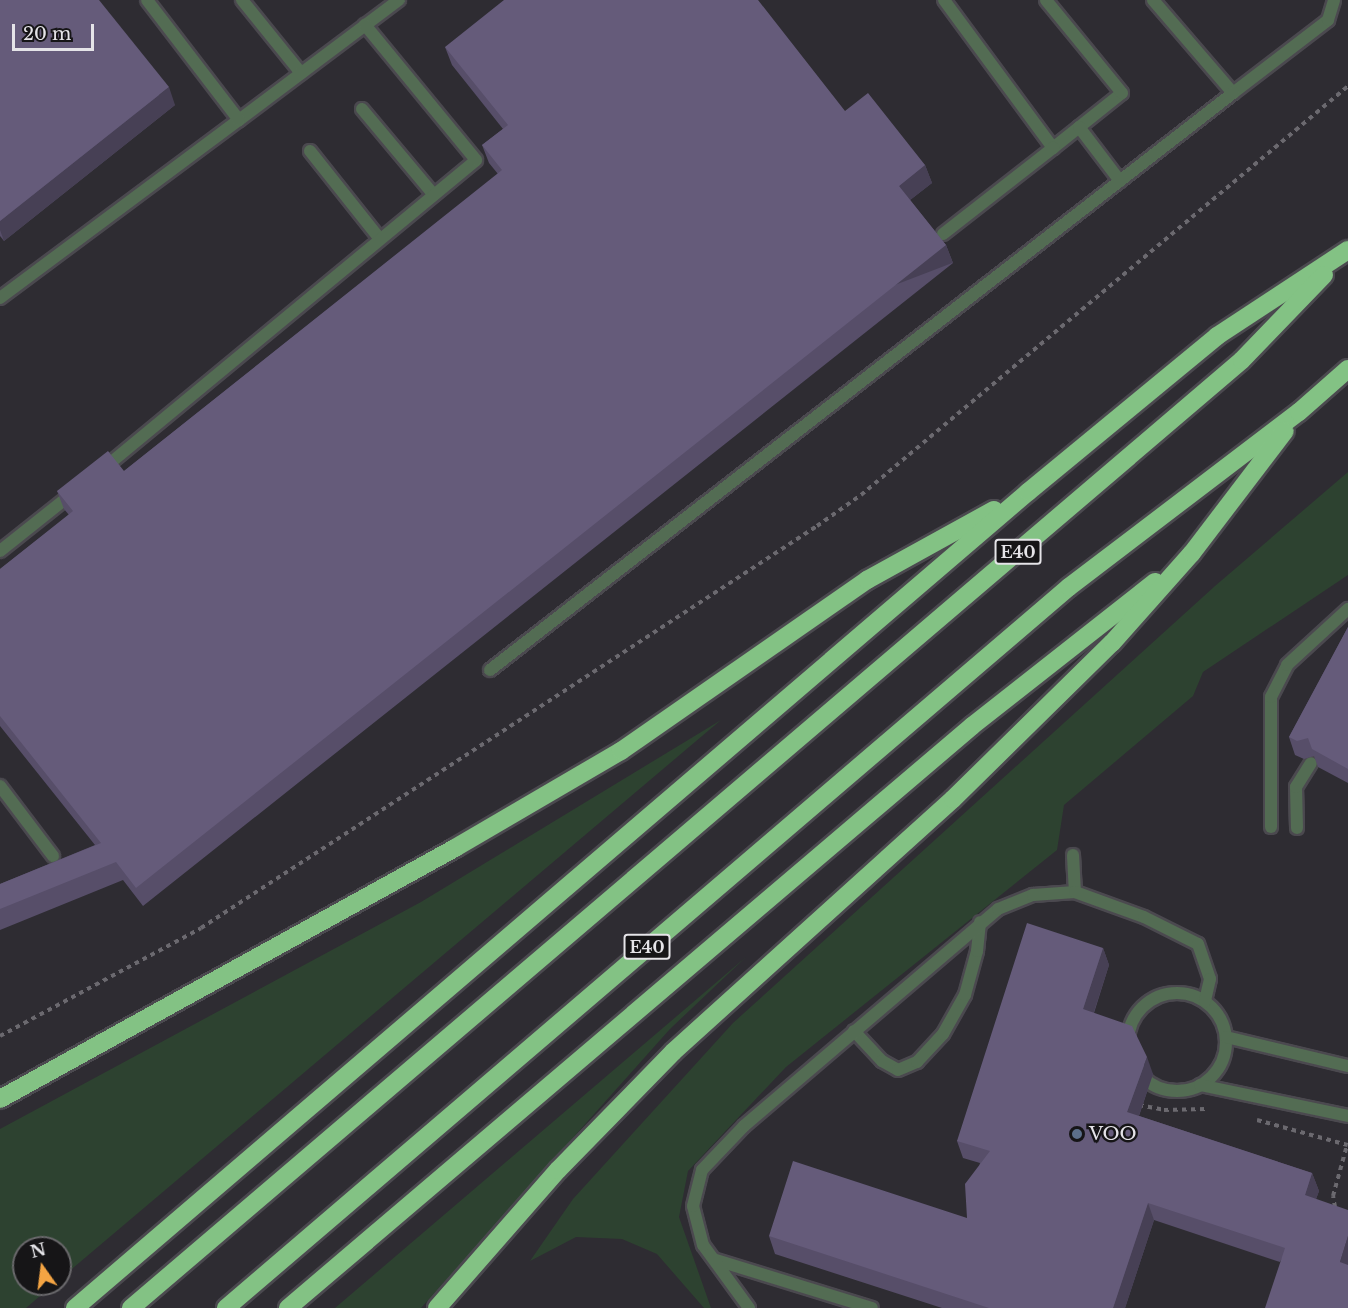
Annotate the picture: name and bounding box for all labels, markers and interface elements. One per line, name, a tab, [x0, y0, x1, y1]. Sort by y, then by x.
scale bar	[15, 12, 98, 50]
text: 20 m	[23, 23, 71, 45]
road number: E40	[994, 539, 1042, 565]
road number: E40	[623, 934, 671, 960]
place label: VOO	[1089, 1123, 1137, 1145]
marker: VOO	[1070, 1127, 1084, 1141]
north arrow	[12, 1236, 72, 1296]
text: N	[28, 1239, 48, 1262]

